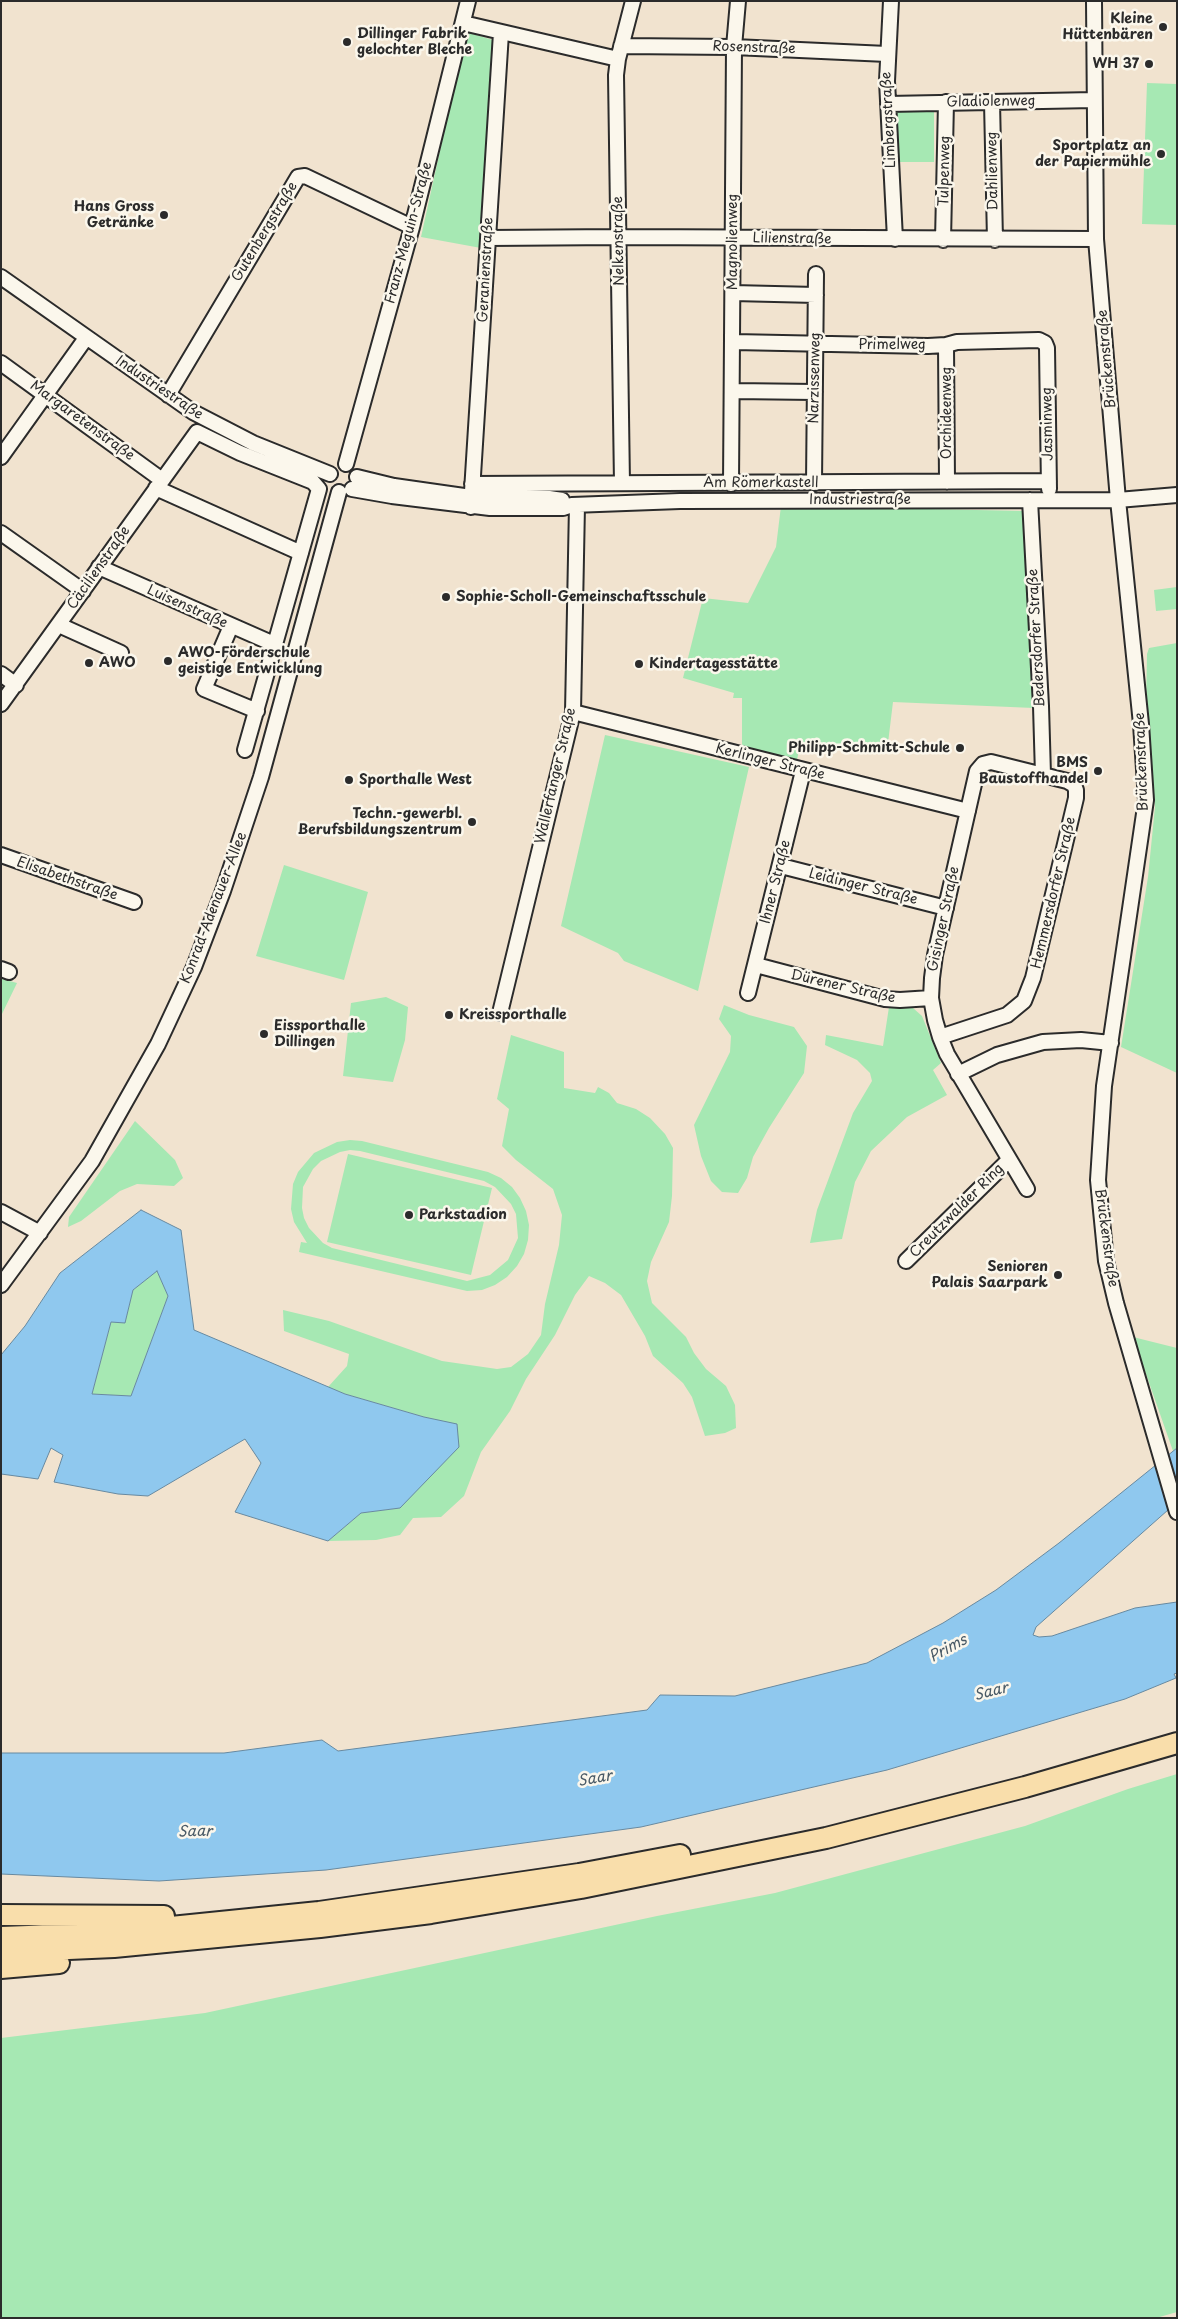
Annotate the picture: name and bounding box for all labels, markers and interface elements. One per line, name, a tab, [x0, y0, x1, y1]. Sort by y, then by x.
place label: Kleine Hüttenbären	[1062, 11, 1153, 44]
marker: Kleine Hüttenbären	[1157, 21, 1169, 33]
place label: Dillinger Fabrik gelochter Bleche	[357, 26, 472, 58]
marker: Dillinger Fabrik gelochter Bleche	[341, 36, 353, 48]
street label: Rosenstraße	[712, 38, 796, 58]
place label: WH 37	[1092, 56, 1139, 72]
marker: WH 37	[1143, 58, 1155, 70]
street label: Limbergstraße	[878, 71, 900, 169]
street label: Gladiolenweg	[946, 93, 1036, 111]
street label: Dahlienweg	[984, 131, 1002, 211]
street label: Tulpenweg	[936, 135, 954, 207]
place label: Sportplatz an der Papiermühle	[1035, 138, 1151, 170]
marker: Sportplatz an der Papiermühle	[1155, 148, 1167, 160]
street label: Franz-Meguin-Straße	[382, 160, 436, 306]
street label: Gutenbergstraße	[229, 179, 301, 285]
street label: Magnolienweg	[725, 194, 741, 290]
street label: Nelkenstraße	[610, 196, 628, 286]
place label: Hans Gross Getränke	[74, 199, 154, 232]
marker: Hans Gross Getränke	[158, 209, 170, 221]
street label: Geranienstraße	[475, 217, 497, 323]
street label: Lilienstraße	[752, 230, 832, 248]
street label: Brückenstraße	[1094, 309, 1120, 409]
street label: Narzissenweg	[806, 332, 824, 424]
street label: Primelweg	[858, 337, 926, 353]
street label: Industriestraße	[112, 353, 206, 423]
street label: Orchideenweg	[939, 367, 955, 459]
street label: Margaretenstraße	[27, 377, 137, 465]
street label: Jasminweg	[1039, 387, 1057, 461]
street label: Am Römerkastell	[703, 475, 819, 491]
street label: Industriestraße	[809, 492, 911, 508]
street label: Cäcilienstraße	[64, 523, 134, 613]
street label: Bedersdorfer Straße	[1025, 568, 1049, 708]
street label: Luisenstraße	[144, 582, 230, 632]
place label: Sophie-Scholl-Gemeinschaftsschule	[456, 589, 706, 605]
marker: Sophie-Scholl-Gemeinschaftsschule	[440, 591, 452, 603]
place label: AWO-Förderschule geistige Entwicklung	[178, 645, 322, 678]
place label: AWO	[99, 655, 136, 671]
marker: AWO-Förderschule geistige Entwicklung	[162, 655, 174, 667]
place label: Kindertagesstätte	[649, 656, 778, 672]
marker: AWO	[83, 657, 95, 669]
marker: Kindertagesstätte	[633, 658, 645, 670]
street label: Wallerfanger Straße	[532, 706, 580, 846]
street label: Brückenstraße	[1132, 712, 1152, 812]
street label: Kerlinger Straße	[714, 740, 826, 784]
place label: Philipp-Schmitt-Schule	[788, 740, 950, 756]
marker: Philipp-Schmitt-Schule	[954, 742, 966, 754]
place label: BMS Baustoffhandel	[978, 755, 1088, 788]
marker: BMS Baustoffhandel	[1092, 765, 1104, 777]
place label: Sporthalle West	[359, 772, 472, 788]
marker: Sporthalle West	[343, 774, 355, 786]
place label: Techn.-gewerbl. Berufsbildungszentrum	[298, 806, 462, 839]
street label: Hemmersdorfer Straße	[1028, 815, 1080, 971]
marker: Techn.-gewerbl. Berufsbildungszentrum	[466, 816, 478, 828]
street label: Konrad-Adenauer-Allee	[177, 830, 251, 986]
street label: Ihner Straße	[757, 838, 795, 926]
street label: Elisabethstraße	[14, 854, 120, 904]
street label: Leidinger Straße	[807, 865, 919, 909]
street label: Gisinger Straße	[925, 865, 963, 973]
street label: Dürener Straße	[789, 967, 897, 1007]
place label: Kreissporthalle	[459, 1007, 567, 1023]
marker: Kreissporthalle	[443, 1009, 455, 1021]
place label: Eissporthalle Dillingen	[274, 1018, 365, 1050]
marker: Eissporthalle Dillingen	[258, 1028, 270, 1040]
street label: Creutzwalder Ring	[907, 1161, 1007, 1261]
street label: Brückenstraße	[1091, 1188, 1121, 1288]
place label: Parkstadion	[419, 1207, 507, 1223]
marker: Parkstadion	[403, 1209, 415, 1221]
place label: Senioren Palais Saarpark	[931, 1259, 1048, 1292]
marker: Senioren Palais Saarpark	[1052, 1269, 1064, 1281]
water label: Prims	[926, 1631, 970, 1667]
water label: Saar	[972, 1679, 1010, 1705]
water label: Saar	[577, 1767, 613, 1791]
water label: Saar	[178, 1823, 212, 1841]

